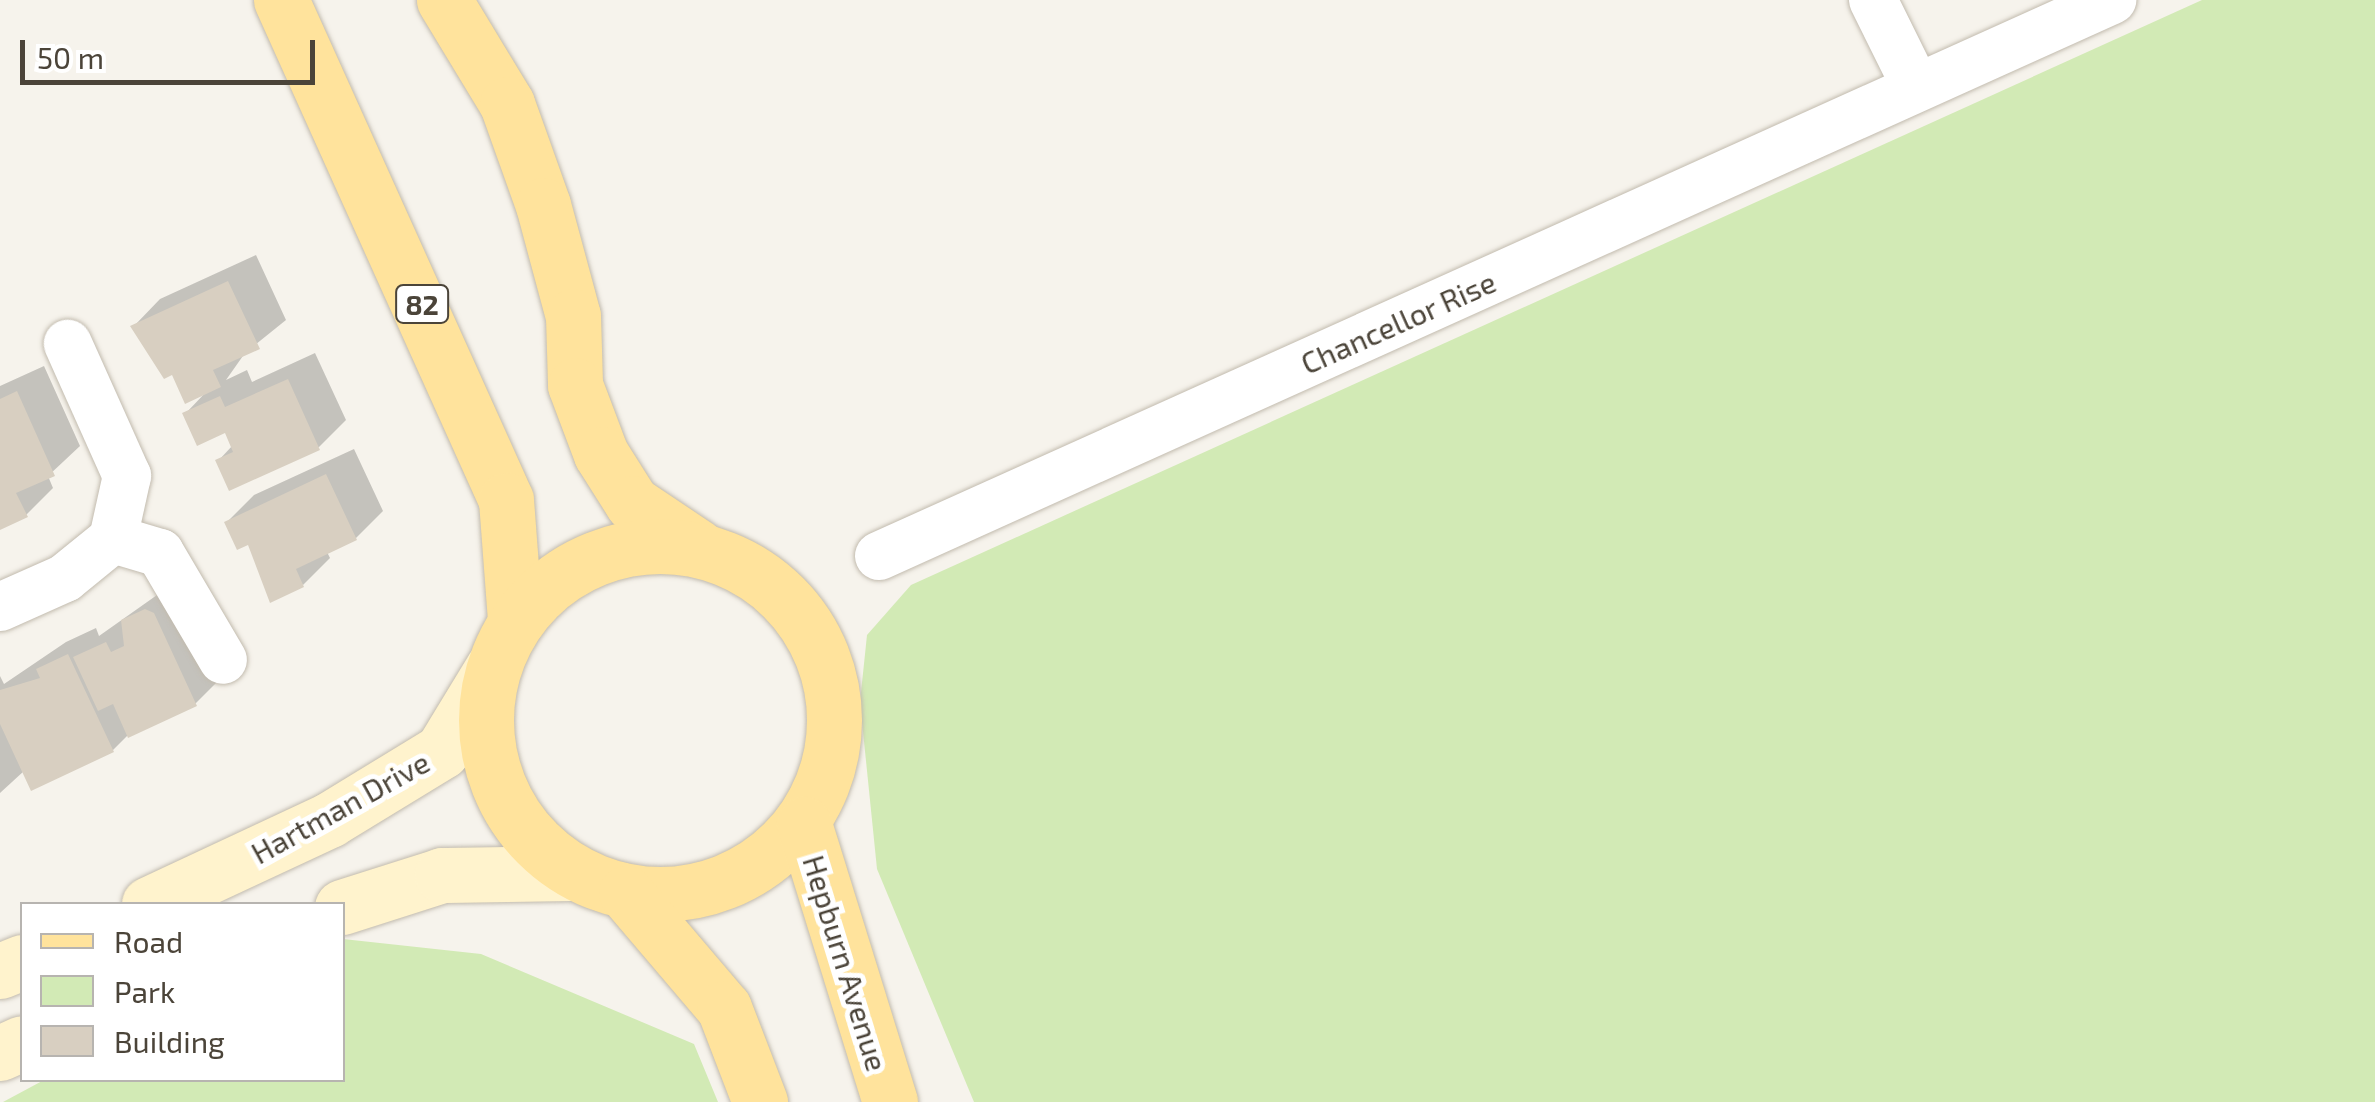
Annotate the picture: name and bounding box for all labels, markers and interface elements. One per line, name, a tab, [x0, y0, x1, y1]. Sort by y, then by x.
scale bar	[25, 20, 320, 82]
text: 50 m	[37, 39, 104, 75]
street label: Chancellor Rise	[1295, 263, 1501, 381]
road number: 82	[394, 281, 450, 327]
street label: Hartman Drive	[245, 743, 435, 871]
street label: Hepburn Avenue	[796, 850, 896, 1076]
legend	[20, 902, 345, 1082]
text: Road	[114, 923, 183, 959]
text: Park	[114, 973, 175, 1009]
text: Building	[114, 1023, 225, 1059]

